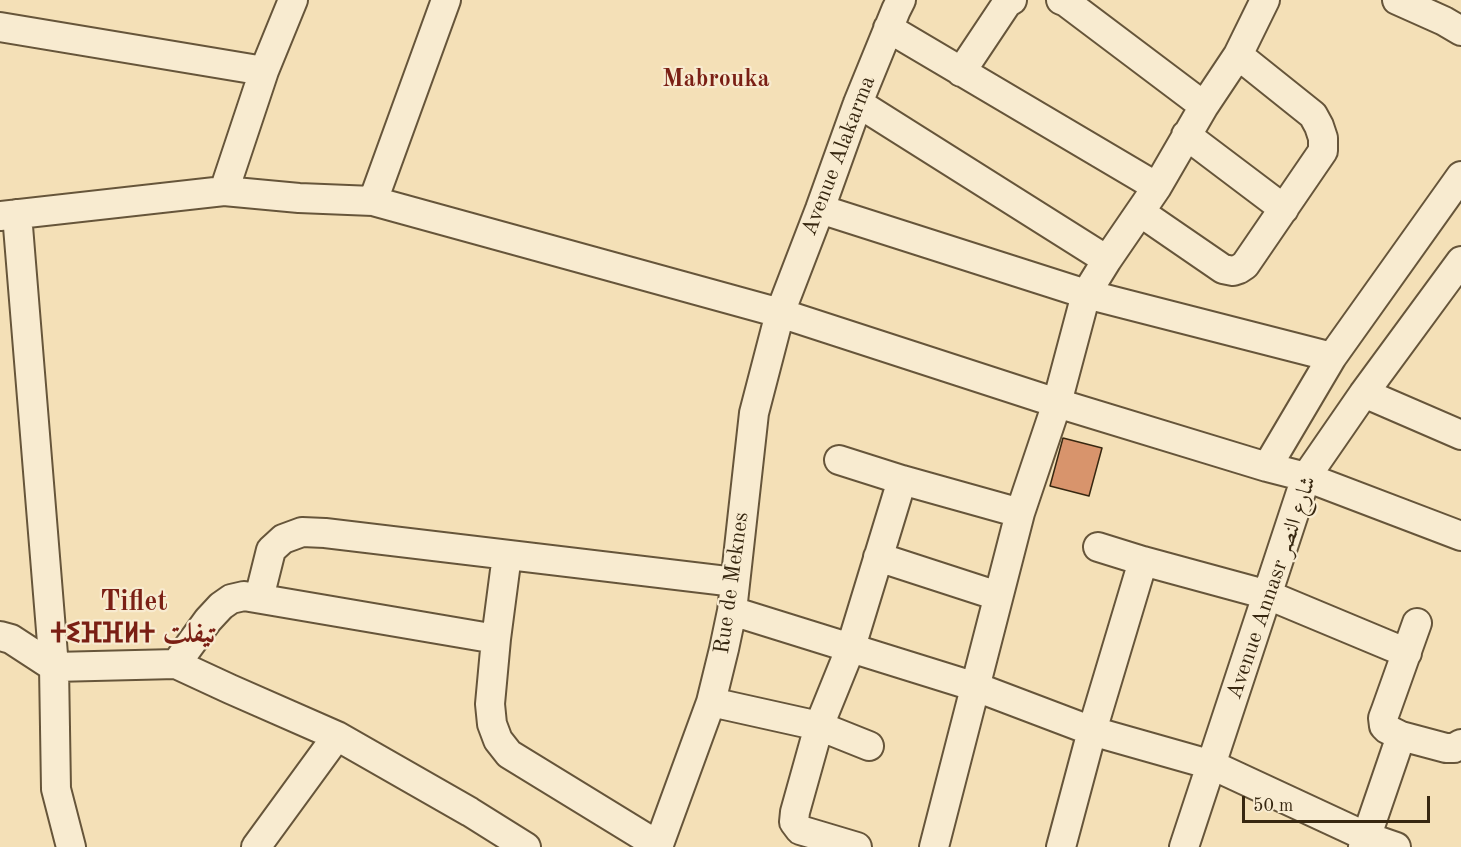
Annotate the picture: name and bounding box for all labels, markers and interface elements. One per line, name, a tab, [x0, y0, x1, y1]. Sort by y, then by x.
district label: Mabrouka	[662, 66, 770, 94]
street label: Avenue Alakarma	[796, 72, 882, 240]
street label: Avenue Annasr شارع النصر	[1221, 473, 1323, 703]
street label: Rue de Meknes	[709, 510, 755, 656]
district label: Tiflet ⵜⵉⴼⴼⵍⵜ تيفلت	[51, 586, 217, 652]
scale bar	[1245, 784, 1432, 822]
text: 50 m	[1253, 797, 1293, 815]

